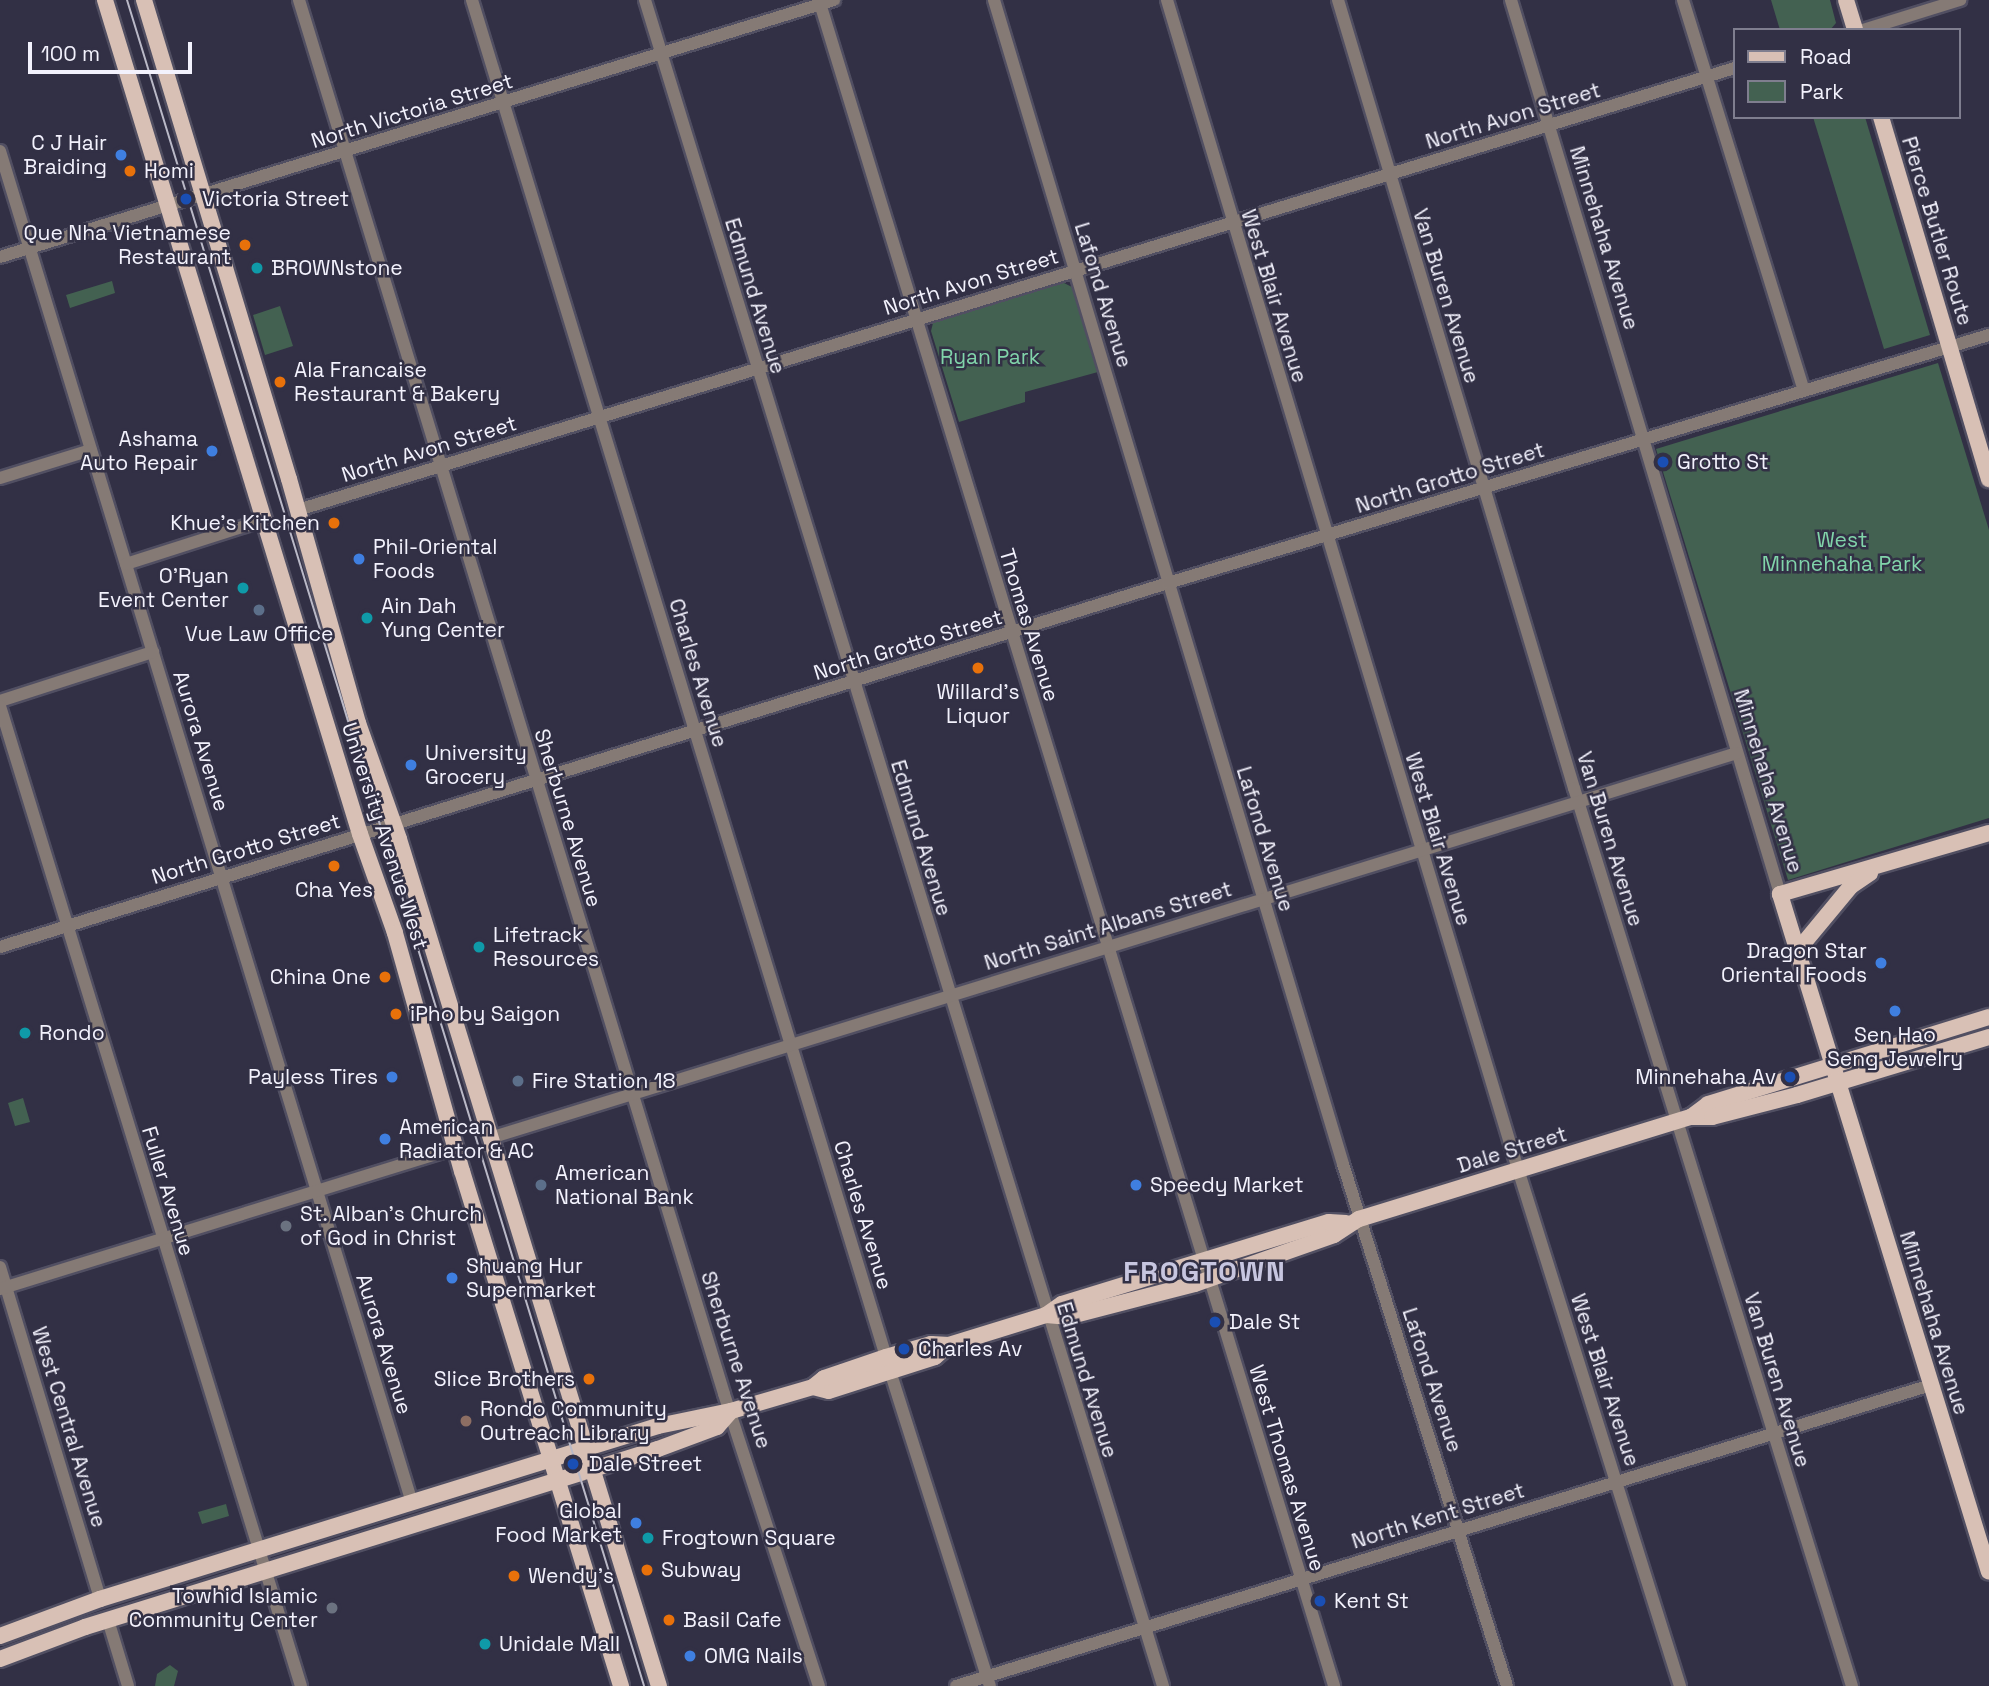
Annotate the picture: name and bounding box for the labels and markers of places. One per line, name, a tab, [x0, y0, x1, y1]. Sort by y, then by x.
place label: C J Hair Braiding	[23, 130, 107, 180]
marker: C J Hair Braiding	[113, 147, 129, 163]
place label: Homi	[144, 158, 194, 184]
marker: Homi	[122, 163, 138, 179]
place label: Victoria Street	[202, 186, 349, 212]
marker: Victoria Street	[176, 189, 196, 209]
place label: Que Nha Vietnamese Restaurant	[23, 220, 231, 270]
marker: Que Nha Vietnamese Restaurant	[237, 237, 253, 253]
place label: BROWNstone	[271, 255, 403, 281]
marker: BROWNstone	[249, 260, 265, 276]
place label: Ala Francaise Restaurant & Bakery	[294, 357, 500, 407]
marker: Ala Francaise Restaurant & Bakery	[272, 374, 288, 390]
place label: Ashama Auto Repair	[80, 426, 198, 476]
marker: Ashama Auto Repair	[204, 443, 220, 459]
place label: Grotto St	[1677, 449, 1769, 475]
marker: Grotto St	[1655, 454, 1671, 470]
place label: Khue's Kitchen	[170, 510, 320, 536]
marker: Khue's Kitchen	[326, 515, 342, 531]
place label: Phil-Oriental Foods	[373, 534, 497, 584]
marker: Phil-Oriental Foods	[351, 551, 367, 567]
place label: O'Ryan Event Center	[98, 563, 229, 613]
marker: O'Ryan Event Center	[235, 580, 251, 596]
place label: Ain Dah Yung Center	[381, 593, 505, 643]
marker: Vue Law Office	[251, 602, 267, 618]
marker: Ain Dah Yung Center	[359, 610, 375, 626]
place label: Vue Law Office	[185, 621, 333, 647]
marker: Willard's Liquor	[970, 660, 986, 676]
place label: Willard's Liquor	[936, 679, 1020, 729]
place label: University Grocery	[425, 740, 527, 790]
marker: University Grocery	[403, 757, 419, 773]
marker: Cha Yes	[326, 858, 342, 874]
place label: Cha Yes	[295, 877, 373, 903]
place label: Lifetrack Resources	[493, 922, 599, 972]
place label: Dragon Star Oriental Foods	[1721, 938, 1867, 988]
marker: Lifetrack Resources	[471, 939, 487, 955]
marker: Dragon Star Oriental Foods	[1873, 955, 1889, 971]
place label: China One	[270, 964, 371, 990]
marker: China One	[377, 969, 393, 985]
place label: iPho by Saigon	[410, 1001, 560, 1027]
marker: Sen Hao Seng Jewelry	[1887, 1003, 1903, 1019]
marker: iPho by Saigon	[388, 1006, 404, 1022]
place label: Rondo	[39, 1020, 105, 1046]
place label: Sen Hao Seng Jewelry	[1827, 1022, 1963, 1072]
marker: Rondo	[17, 1025, 33, 1041]
place label: Payless Tires	[248, 1064, 378, 1090]
place label: Minnehaha Av	[1635, 1064, 1776, 1090]
place label: Fire Station 18	[532, 1068, 676, 1094]
marker: Payless Tires	[384, 1069, 400, 1085]
marker: Minnehaha Av	[1782, 1069, 1798, 1085]
marker: Fire Station 18	[510, 1073, 526, 1089]
place label: American Radiator & AC	[399, 1114, 534, 1164]
marker: American Radiator & AC	[377, 1131, 393, 1147]
place label: American National Bank	[555, 1160, 694, 1210]
place label: Speedy Market	[1150, 1172, 1304, 1198]
marker: American National Bank	[533, 1177, 549, 1193]
marker: Speedy Market	[1128, 1177, 1144, 1193]
place label: St. Alban's Church of God in Christ	[300, 1201, 483, 1251]
marker: St. Alban's Church of God in Christ	[278, 1218, 294, 1234]
place label: Shuang Hur Supermarket	[466, 1253, 596, 1303]
marker: Shuang Hur Supermarket	[444, 1270, 460, 1286]
place label: Dale St	[1229, 1309, 1301, 1335]
marker: Dale St	[1207, 1314, 1223, 1330]
place label: Charles Av	[918, 1336, 1023, 1362]
marker: Charles Av	[896, 1341, 912, 1357]
place label: Slice Brothers	[434, 1366, 575, 1392]
marker: Slice Brothers	[581, 1371, 597, 1387]
place label: Rondo Community Outreach Library	[480, 1396, 667, 1446]
marker: Rondo Community Outreach Library	[458, 1413, 474, 1429]
place label: Dale Street	[589, 1451, 702, 1477]
marker: Dale Street	[563, 1454, 583, 1474]
place label: Global Food Market	[495, 1498, 622, 1548]
marker: Global Food Market	[628, 1515, 644, 1531]
place label: Frogtown Square	[662, 1525, 836, 1551]
marker: Frogtown Square	[640, 1530, 656, 1546]
place label: Subway	[661, 1557, 741, 1583]
marker: Subway	[639, 1562, 655, 1578]
place label: Wendy's	[528, 1563, 614, 1589]
marker: Wendy's	[506, 1568, 522, 1584]
place label: Towhid Islamic Community Center	[129, 1583, 318, 1633]
place label: Kent St	[1334, 1588, 1409, 1614]
marker: Kent St	[1312, 1593, 1328, 1609]
marker: Towhid Islamic Community Center	[324, 1600, 340, 1616]
place label: Basil Cafe	[683, 1607, 782, 1633]
marker: Basil Cafe	[661, 1612, 677, 1628]
place label: Unidale Mall	[499, 1631, 620, 1657]
marker: Unidale Mall	[477, 1636, 493, 1652]
place label: OMG Nails	[704, 1643, 803, 1669]
marker: OMG Nails	[682, 1648, 698, 1664]

